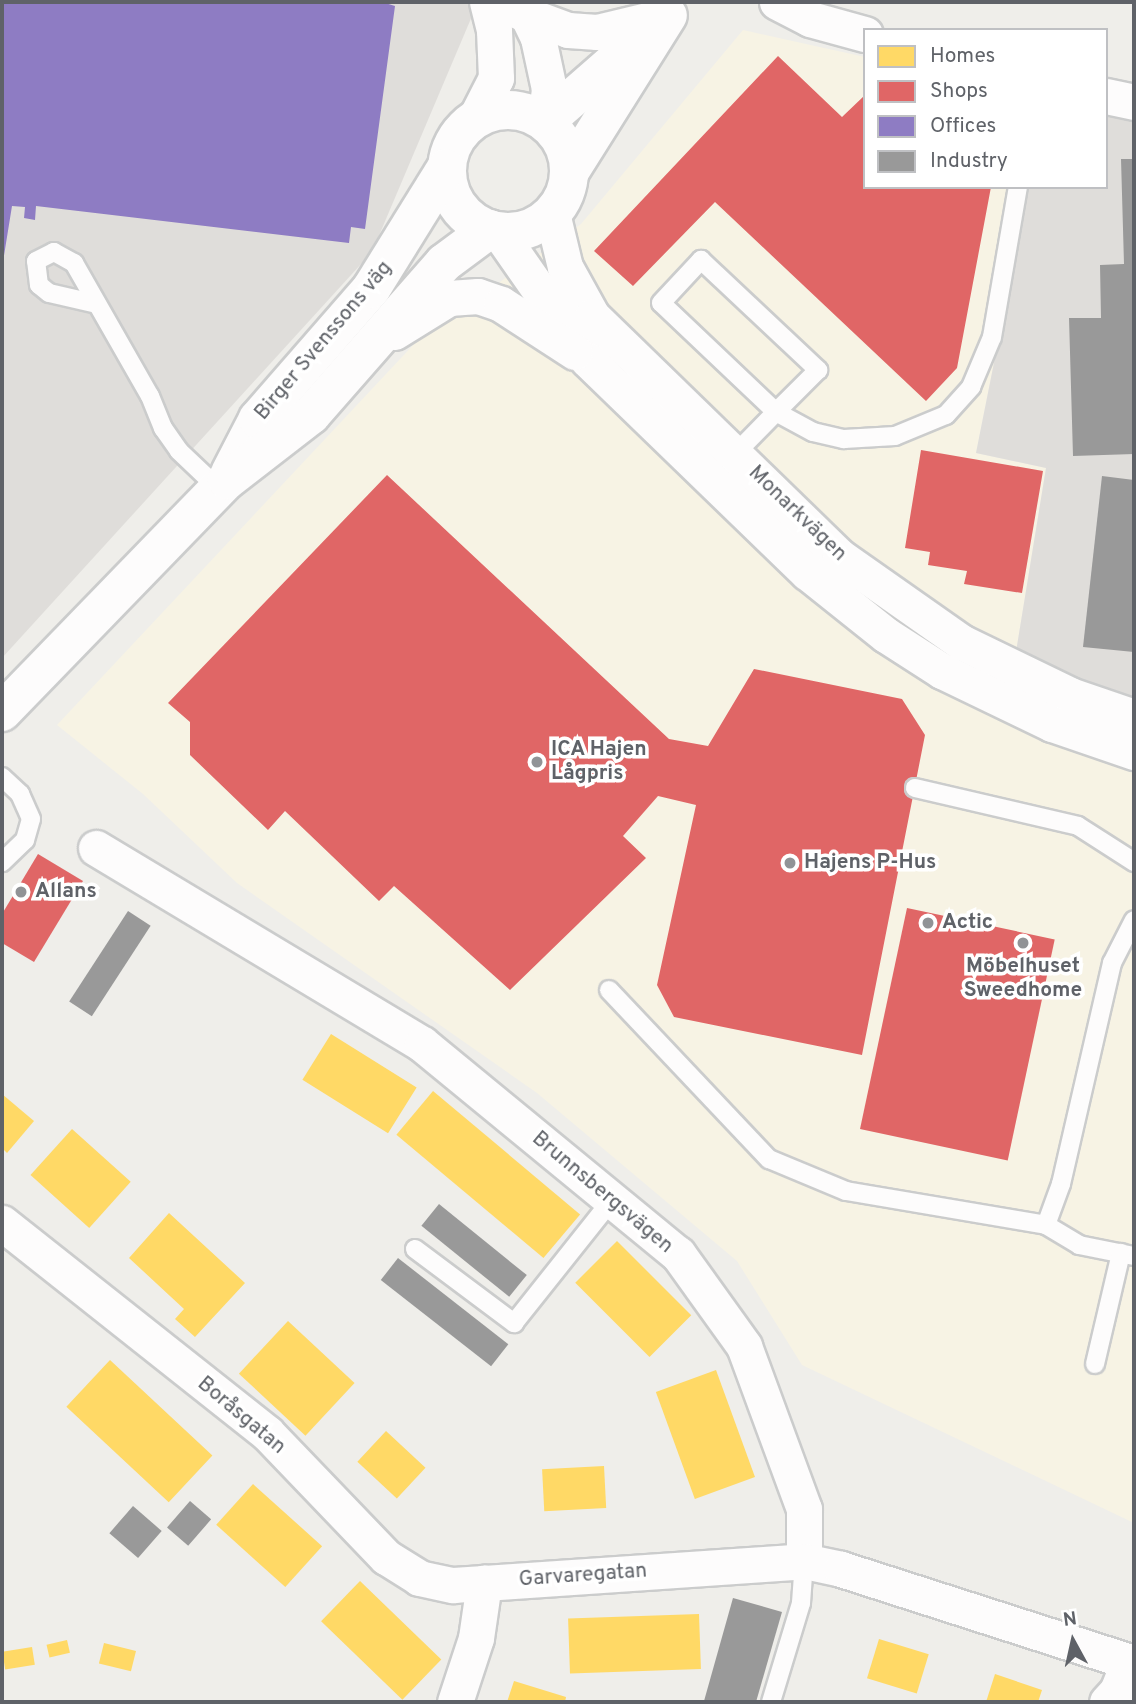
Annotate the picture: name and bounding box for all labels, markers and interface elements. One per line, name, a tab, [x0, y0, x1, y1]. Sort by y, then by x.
legend	[863, 28, 1108, 189]
text: Homes	[930, 43, 995, 70]
text: Shops	[930, 78, 988, 105]
text: Offices	[930, 113, 996, 140]
text: Industry	[930, 148, 1008, 175]
street label: Birger Svenssons väg	[250, 256, 398, 426]
street label: Monarkvägen	[743, 461, 851, 567]
place label: ICA Hajen Lågpris	[551, 737, 648, 787]
marker: ICA Hajen Lågpris	[529, 754, 545, 770]
place label: Hajens P-Hus	[804, 850, 936, 876]
marker: Hajens P-Hus	[782, 855, 798, 871]
place label: Allans	[35, 879, 97, 905]
marker: Allans	[13, 884, 29, 900]
place label: Actic	[942, 910, 993, 936]
marker: Actic	[920, 915, 936, 931]
marker: Möbelhuset Sweedhome	[1015, 935, 1031, 951]
place label: Möbelhuset Sweedhome	[964, 954, 1082, 1004]
street label: Brunnsbergsvägen	[526, 1127, 678, 1259]
street label: Boråsgatan	[192, 1372, 290, 1460]
street label: Garvaregatan	[518, 1559, 648, 1593]
north arrow	[1038, 1606, 1108, 1676]
text: N	[1062, 1607, 1079, 1633]

